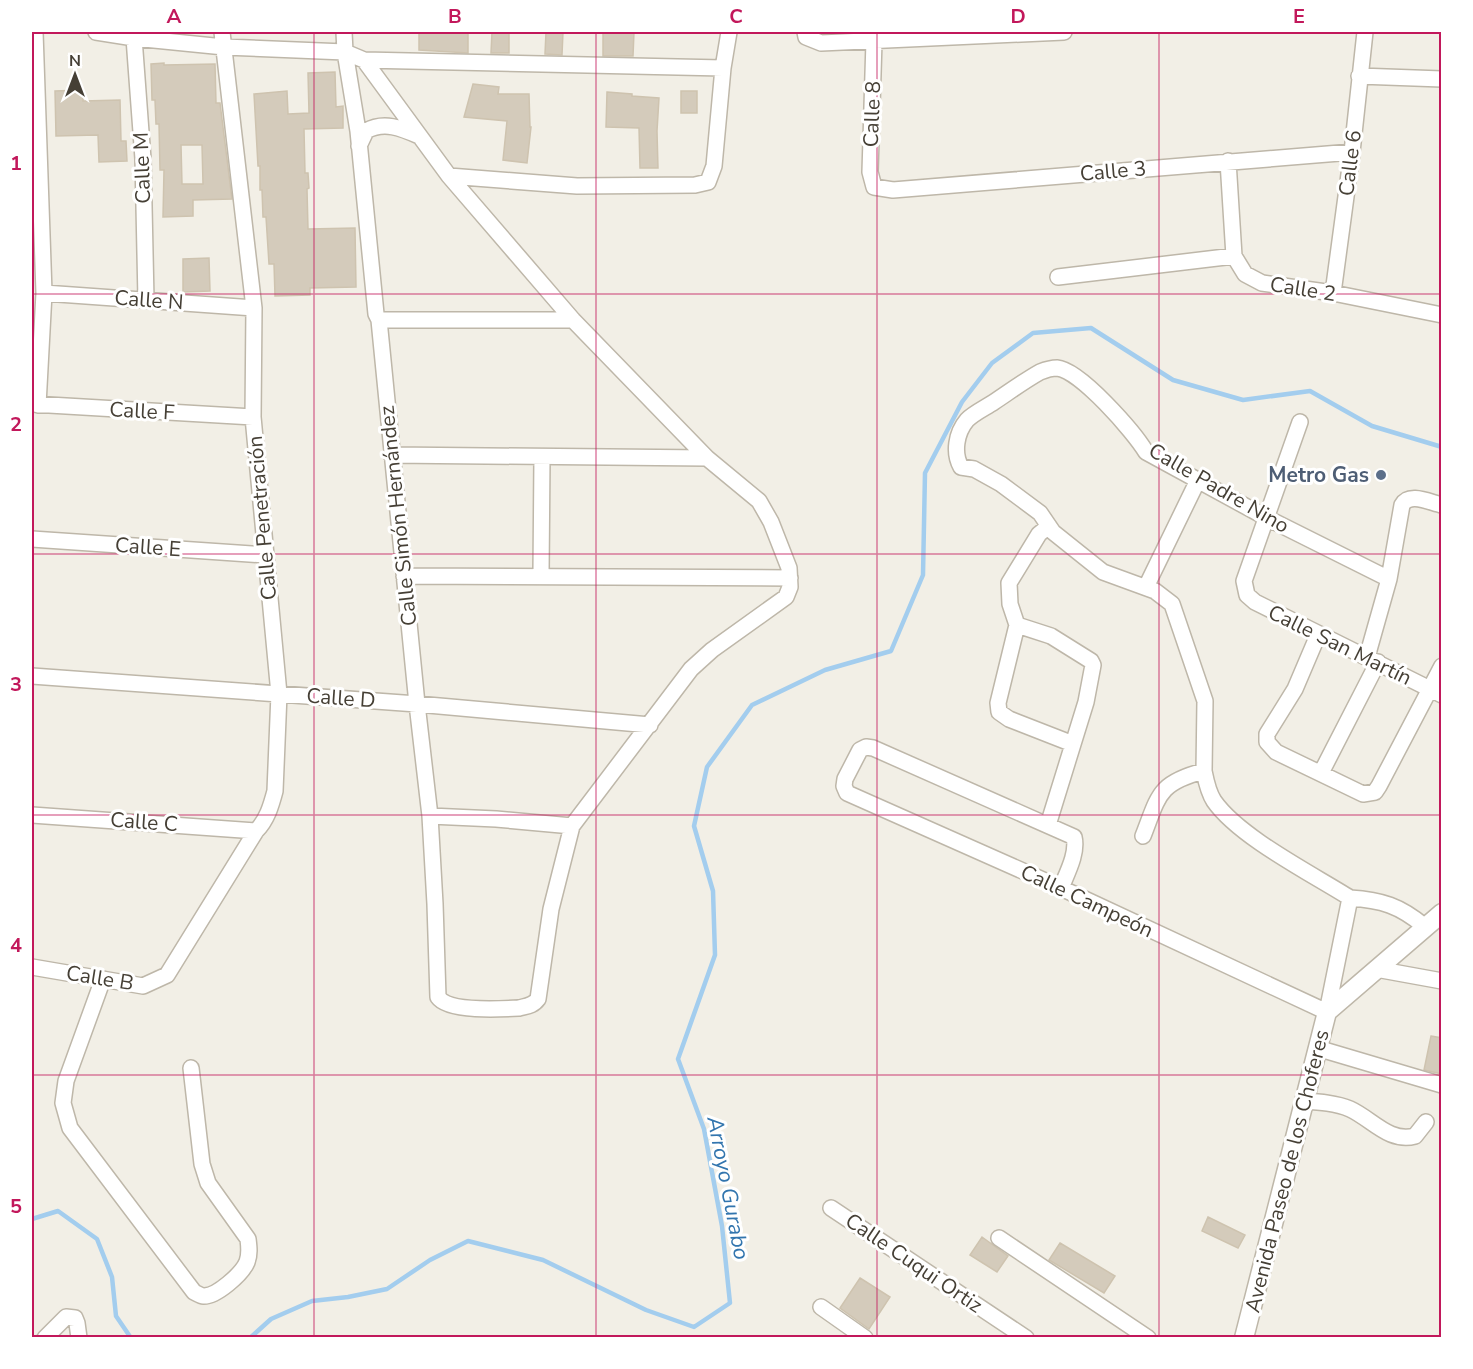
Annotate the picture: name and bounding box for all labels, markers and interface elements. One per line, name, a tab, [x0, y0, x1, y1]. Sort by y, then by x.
text: A	[167, 3, 182, 30]
text: B	[448, 3, 462, 30]
text: C	[729, 3, 743, 30]
text: D	[1010, 3, 1026, 30]
text: E	[1293, 3, 1305, 30]
north arrow	[45, 45, 105, 105]
text: N	[69, 50, 81, 72]
street label: Calle 8	[857, 80, 887, 148]
street label: Calle 6	[1332, 128, 1368, 198]
street label: Calle M	[127, 132, 157, 204]
text: 1	[10, 150, 22, 177]
street label: Calle 3	[1079, 154, 1147, 188]
street label: Calle 2	[1268, 270, 1338, 308]
street label: Calle N	[113, 284, 185, 316]
street label: Calle F	[109, 395, 175, 427]
street label: Calle Simón Hernández	[372, 404, 423, 628]
text: 2	[10, 411, 22, 438]
street label: Calle Penetración	[241, 435, 283, 601]
street label: Calle Padre Nino	[1144, 436, 1294, 540]
place label: Metro Gas	[1268, 461, 1369, 489]
marker: Metro Gas	[1374, 468, 1388, 482]
street label: Calle E	[114, 531, 182, 563]
street label: Calle San Martín	[1264, 598, 1416, 692]
text: 3	[10, 671, 22, 698]
street label: Calle D	[305, 682, 377, 714]
street label: Calle C	[109, 806, 179, 838]
street label: Calle Campeón	[1016, 858, 1158, 944]
text: 4	[10, 932, 22, 959]
street label: Calle B	[64, 959, 136, 997]
street label: Avenida Paseo de los Choferes	[1238, 1027, 1336, 1315]
water label: Arroyo Gurabo	[699, 1113, 757, 1262]
text: 5	[10, 1193, 22, 1220]
street label: Calle Cuqui Ortiz	[840, 1207, 988, 1319]

